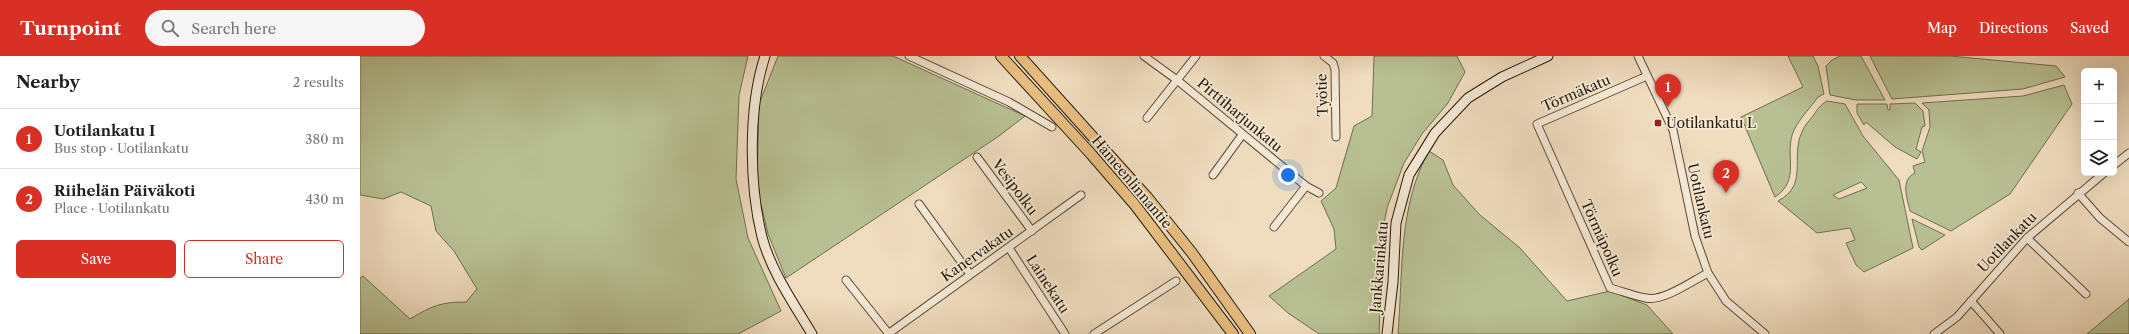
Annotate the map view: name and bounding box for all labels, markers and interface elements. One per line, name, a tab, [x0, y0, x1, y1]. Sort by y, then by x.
search box	[145, 10, 425, 46]
text: Turnpoint	[20, 17, 121, 40]
icon: search	[159, 17, 181, 39]
text: Search here	[191, 19, 276, 38]
text: Map	[1927, 19, 1957, 37]
text: Directions	[1979, 19, 2048, 37]
text: Saved	[2070, 19, 2109, 37]
map controls	[2081, 68, 2117, 176]
button: +	[2081, 68, 2117, 104]
street label: Törmäkatu	[1539, 70, 1613, 116]
text: Nearby	[16, 72, 80, 92]
street label: Työtie	[1312, 73, 1332, 117]
text: 2 results	[293, 74, 344, 90]
street label: Pirttiharjunkatu	[1194, 74, 1287, 156]
pin: 1	[1655, 74, 1681, 107]
button: −	[2081, 104, 2117, 140]
place label: Uotilankatu L	[1666, 114, 1756, 132]
marker: Uotilankatu L	[1653, 118, 1663, 128]
text: Uotilankatu I	[54, 121, 155, 140]
text: 1	[26, 131, 32, 147]
text: 380 m	[305, 131, 344, 147]
street label: Hämeenlinnantie	[1088, 132, 1176, 232]
text: Bus stop · Uotilankatu	[54, 140, 189, 156]
button: layers	[2081, 140, 2117, 176]
street label: Vesipolku	[988, 155, 1042, 219]
pin: 2	[1713, 160, 1739, 193]
street label: Uotilankatu	[1684, 161, 1719, 241]
your location	[1278, 165, 1298, 185]
text: Riihelän Päiväkoti	[54, 181, 195, 200]
text: 2	[25, 191, 33, 207]
text: 430 m	[306, 191, 344, 207]
street label: Törmäpolku	[1577, 197, 1627, 280]
text: Place · Uotilankatu	[54, 200, 170, 216]
street label: Uotilankatu	[1974, 208, 2041, 276]
street label: Jankkarinkatu	[1366, 220, 1392, 316]
street label: Kanervakatu	[937, 222, 1017, 285]
button: Save	[16, 240, 176, 278]
button: Share	[184, 240, 344, 278]
street label: Lainekatu	[1022, 251, 1074, 317]

